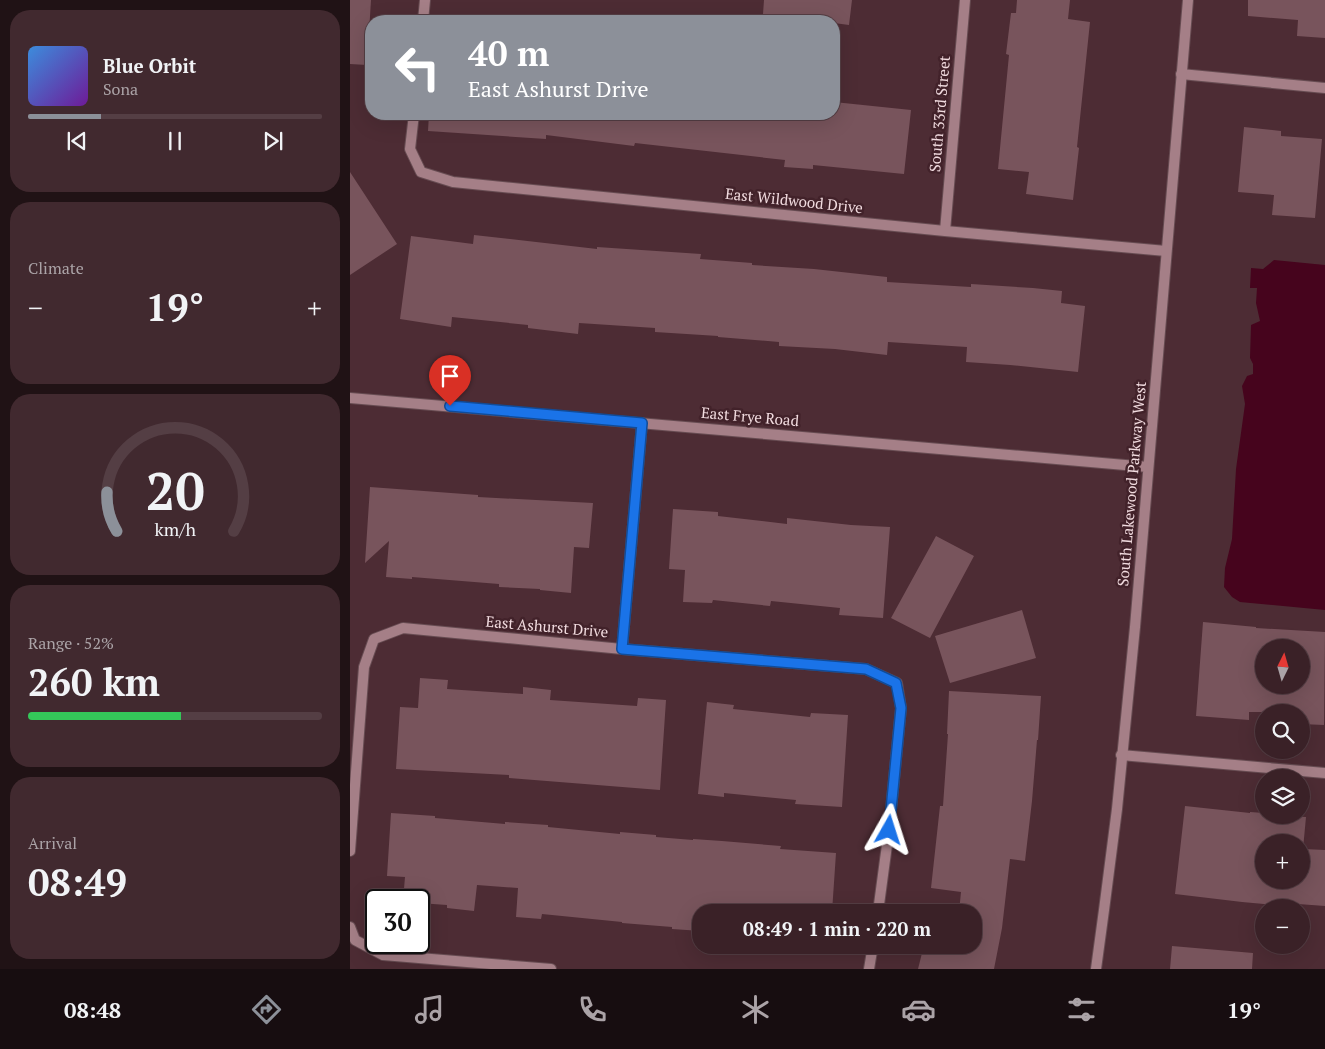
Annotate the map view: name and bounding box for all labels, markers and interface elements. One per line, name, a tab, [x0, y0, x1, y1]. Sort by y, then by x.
text: 40 m	[468, 30, 549, 76]
icon: left	[385, 35, 450, 100]
text: Blue Orbit	[103, 53, 196, 78]
street label: South 33rd Street	[924, 54, 954, 173]
text: East Ashurst Drive	[468, 74, 649, 103]
text: Sona	[103, 78, 138, 100]
icon: previous	[63, 127, 91, 155]
icon: pause	[161, 127, 189, 155]
icon: next	[259, 127, 287, 155]
street label: East Wildwood Drive	[724, 183, 864, 217]
text: Climate	[28, 257, 84, 279]
text: 19°	[146, 282, 204, 332]
text: −	[28, 289, 43, 326]
text: +	[307, 289, 322, 326]
pin	[429, 355, 471, 406]
icon: arrive	[436, 362, 464, 390]
street label: South Lakewood Parkway West	[1112, 380, 1150, 587]
street label: East Frye Road	[700, 402, 800, 430]
text: 20	[146, 456, 204, 525]
text: km/h	[154, 517, 196, 541]
street label: East Ashurst Drive	[485, 611, 609, 641]
text: Range · 52%	[28, 632, 114, 654]
north arrow	[1255, 639, 1310, 694]
map controls	[1255, 639, 1310, 954]
text: 260 km	[28, 657, 160, 707]
button: search	[1255, 704, 1310, 759]
button: layers	[1255, 769, 1310, 824]
position arrow	[862, 803, 914, 855]
text: Arrival	[28, 832, 77, 854]
button: +	[1255, 834, 1310, 889]
text: 08:49	[28, 857, 127, 907]
speed limit sign: 30	[365, 889, 430, 954]
button: −	[1255, 899, 1310, 954]
text: 08:49 · 1 min · 220 m	[743, 916, 931, 941]
icon: directions	[249, 992, 284, 1027]
icon: music	[412, 992, 447, 1027]
icon: phone	[575, 992, 610, 1027]
icon: climate	[738, 992, 773, 1027]
icon: car	[901, 992, 936, 1027]
icon: filters	[1064, 992, 1099, 1027]
text: 08:48	[64, 995, 121, 1024]
text: 19°	[1227, 995, 1261, 1024]

